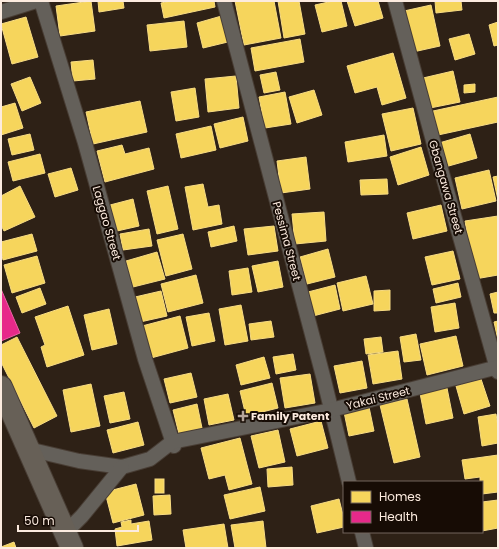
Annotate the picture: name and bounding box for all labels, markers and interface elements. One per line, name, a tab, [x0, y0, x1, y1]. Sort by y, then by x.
street label: Gbangawa Street	[425, 138, 467, 236]
street label: Laggao Street	[89, 184, 125, 262]
street label: Pessima Street	[269, 200, 305, 282]
street label: Yakai Street	[345, 382, 411, 414]
place label: Family Patent	[251, 408, 330, 424]
marker: Family Patent	[238, 411, 248, 421]
legend	[343, 481, 483, 533]
text: Homes	[379, 488, 421, 505]
scale bar	[18, 507, 138, 533]
text: Health	[379, 508, 418, 525]
text: 50 m	[24, 512, 55, 529]

